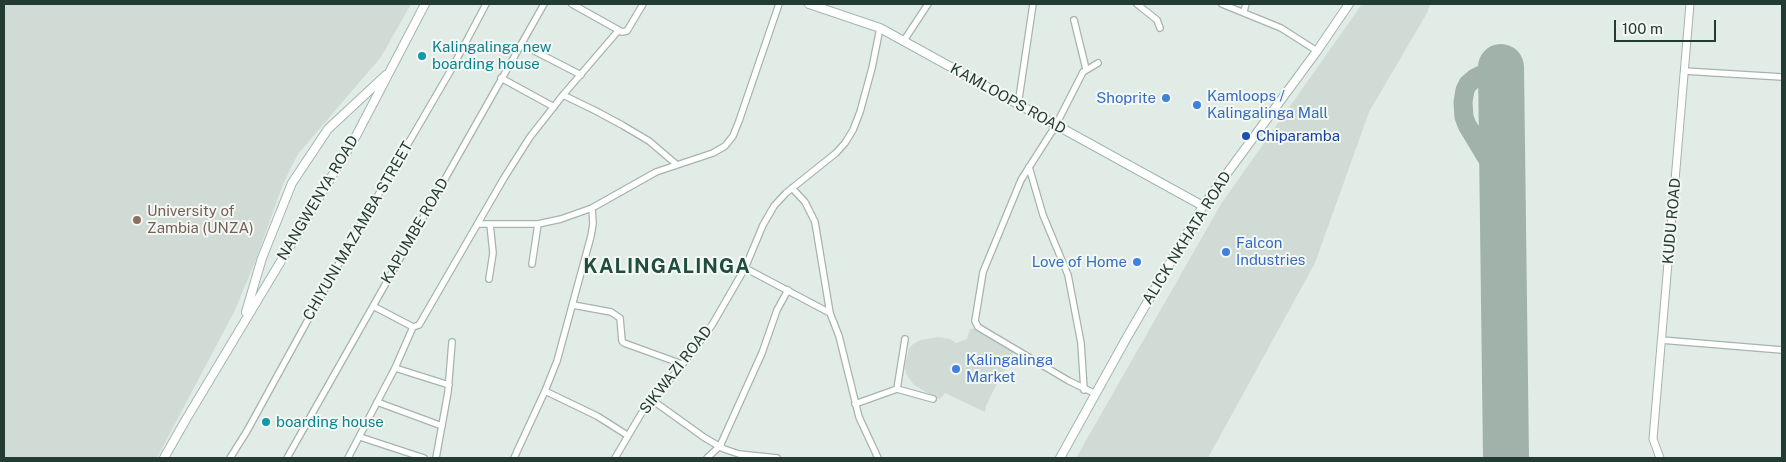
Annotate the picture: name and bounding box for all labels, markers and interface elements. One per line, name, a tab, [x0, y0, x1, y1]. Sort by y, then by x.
scale bar	[1616, 10, 1718, 42]
text: 100 m	[1622, 20, 1663, 37]
place label: Kalingalinga new boarding house	[432, 38, 551, 73]
marker: Kalingalinga new boarding house	[416, 50, 428, 62]
street label: KAMLOOPS ROAD	[947, 60, 1069, 138]
place label: Kamloops / Kalingalinga Mall	[1207, 87, 1328, 122]
place label: Shoprite	[1096, 89, 1156, 107]
marker: Shoprite	[1160, 92, 1172, 104]
marker: Kamloops / Kalingalinga Mall	[1191, 99, 1203, 111]
place label: Chiparamba	[1256, 127, 1340, 145]
marker: Chiparamba	[1240, 130, 1252, 142]
street label: NANGWENYA ROAD	[274, 132, 362, 264]
street label: CHIYUNI MAZAMBA STREET	[299, 138, 417, 324]
street label: ALICK NKHATA ROAD	[1139, 168, 1235, 308]
street label: KAPUMBE ROAD	[377, 175, 453, 287]
street label: KUDU ROAD	[1659, 177, 1685, 265]
place label: University of Zambia (UNZA)	[147, 202, 254, 237]
marker: University of Zambia (UNZA)	[131, 214, 143, 226]
place label: Falcon Industries	[1236, 234, 1305, 269]
marker: Falcon Industries	[1220, 246, 1232, 258]
place label: Love of Home	[1032, 253, 1127, 271]
district label: KALINGALINGA	[582, 255, 752, 279]
marker: Love of Home	[1131, 256, 1143, 268]
street label: SIKWAZI ROAD	[636, 322, 716, 418]
place label: Kalingalinga Market	[966, 351, 1053, 386]
marker: Kalingalinga Market	[950, 363, 962, 375]
place label: boarding house	[276, 413, 384, 431]
marker: boarding house	[260, 416, 272, 428]

